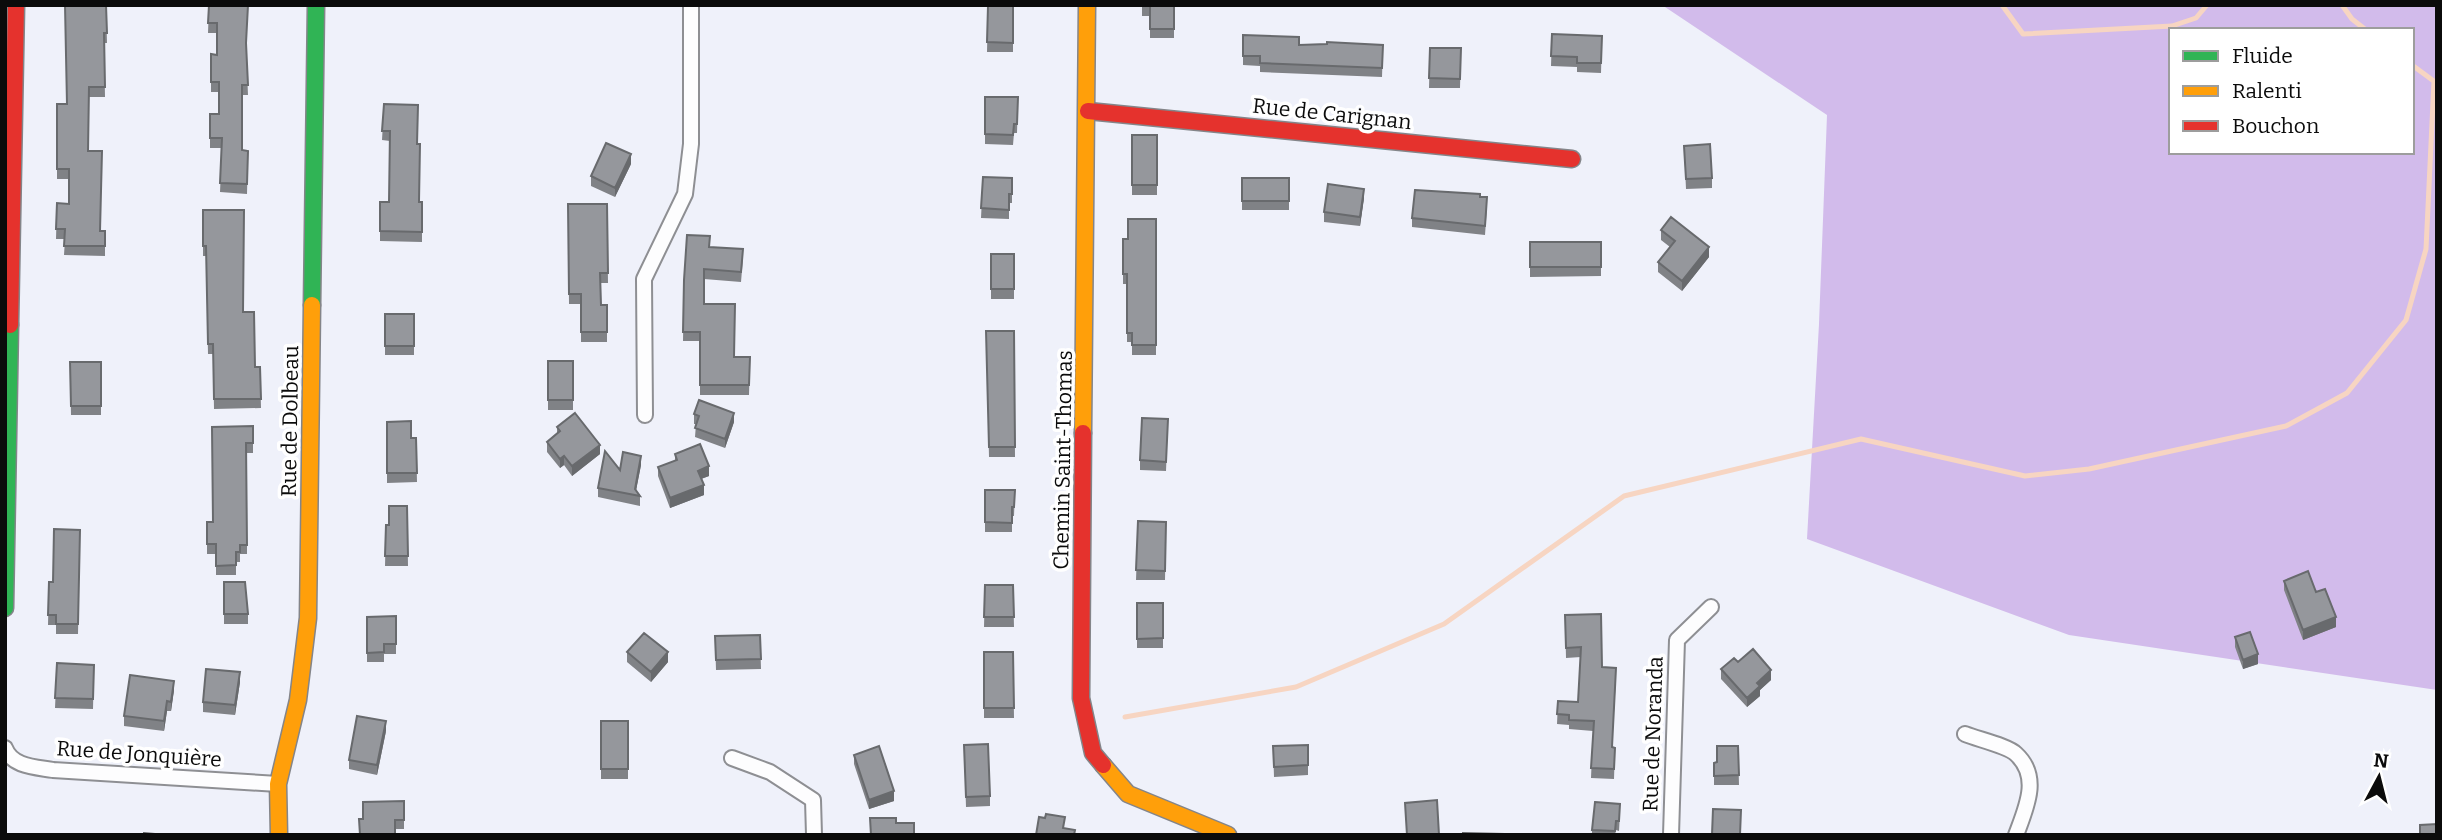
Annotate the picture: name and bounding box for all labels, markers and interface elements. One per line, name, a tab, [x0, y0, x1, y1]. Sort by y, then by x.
legend	[2169, 28, 2414, 154]
text: Fluide	[2232, 43, 2293, 69]
text: Ralenti	[2232, 78, 2302, 104]
street label: Rue de Carignan	[1251, 93, 1413, 135]
text: Bouchon	[2232, 113, 2319, 139]
street label: Rue de Dolbeau	[276, 345, 304, 497]
street label: Chemin Saint-Thomas	[1048, 350, 1078, 570]
street label: Rue de Noranda	[1637, 655, 1669, 812]
street label: Rue de Jonquière	[56, 735, 222, 773]
north arrow	[2344, 742, 2414, 812]
text: N	[2372, 748, 2390, 773]

